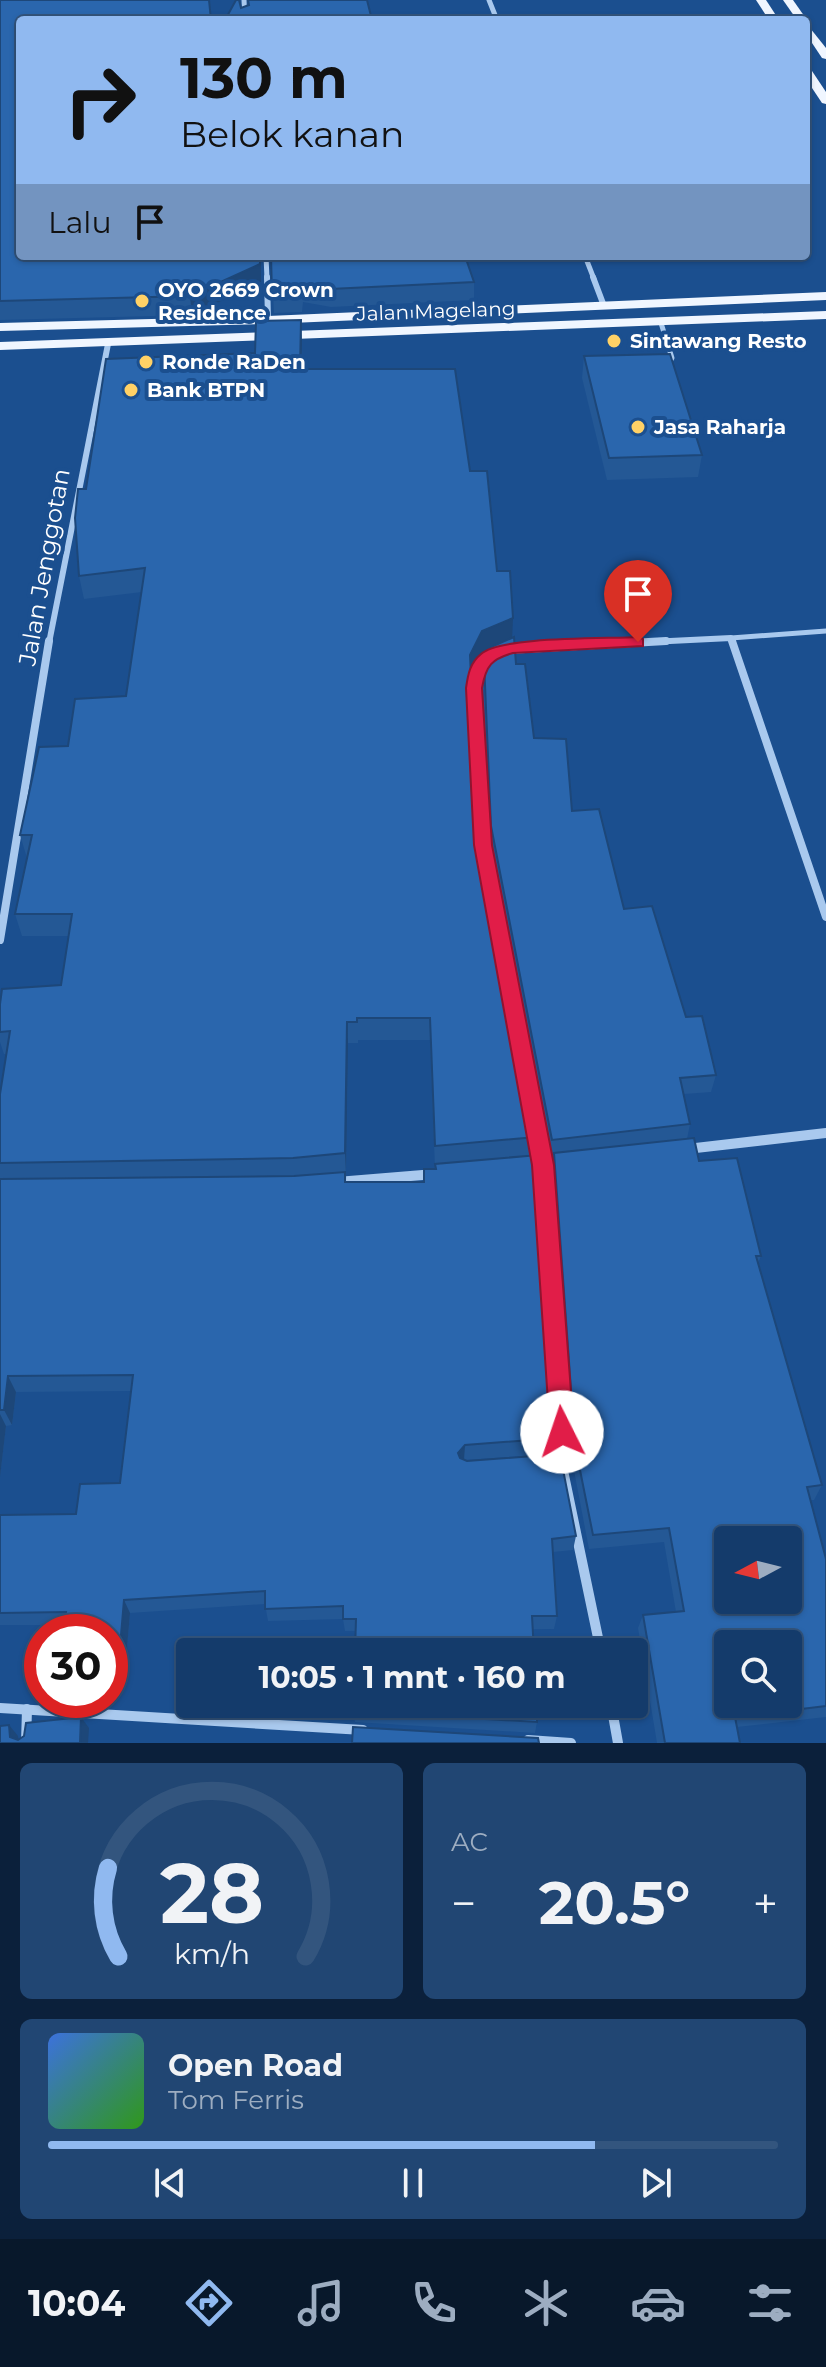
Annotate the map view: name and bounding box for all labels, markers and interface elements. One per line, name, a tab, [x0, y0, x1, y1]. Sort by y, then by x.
text: 130 m	[180, 44, 348, 112]
icon: right	[48, 48, 152, 152]
text: Belok kanan	[180, 112, 404, 156]
icon: arrive	[128, 200, 172, 244]
text: Lalu	[48, 204, 112, 241]
place label: OYO 2669 Crown Residence	[158, 278, 334, 325]
marker: OYO 2669 Crown Residence	[133, 292, 151, 310]
street label: Jalan Magelang	[355, 296, 516, 326]
place label: Sintawang Resto	[630, 329, 807, 353]
marker: Sintawang Resto	[605, 332, 623, 350]
place label: Ronde RaDen	[162, 350, 306, 374]
marker: Ronde RaDen	[137, 353, 155, 371]
place label: Bank BTPN	[147, 378, 265, 402]
marker: Bank BTPN	[122, 381, 140, 399]
place label: Jasa Raharja	[653, 415, 786, 439]
marker: Jasa Raharja	[629, 418, 647, 436]
street label: Jalan Jenggotan	[12, 466, 76, 669]
pin	[604, 560, 672, 642]
icon: arrive	[616, 572, 660, 616]
position arrow	[520, 1390, 604, 1474]
north arrow	[714, 1526, 802, 1614]
map controls	[714, 1526, 802, 1718]
speed limit sign: 30	[24, 1614, 128, 1718]
button: search	[714, 1630, 802, 1718]
text: 10:05 · 1 mnt · 160 m	[259, 1659, 566, 1696]
text: AC	[451, 1826, 488, 1858]
text: 28	[160, 1842, 264, 1944]
text: 20.5°	[539, 1866, 690, 1939]
text: −	[451, 1876, 476, 1930]
text: +	[753, 1876, 778, 1930]
text: km/h	[173, 1936, 250, 1971]
text: Open Road	[168, 2047, 343, 2084]
text: Tom Ferris	[168, 2084, 304, 2116]
icon: previous	[148, 2161, 192, 2205]
icon: pause	[391, 2161, 435, 2205]
icon: next	[634, 2161, 678, 2205]
icon: directions	[181, 2275, 237, 2331]
icon: music	[293, 2275, 349, 2331]
icon: phone	[406, 2275, 462, 2331]
icon: climate	[518, 2275, 574, 2331]
icon: car	[630, 2275, 686, 2331]
icon: filters	[742, 2275, 798, 2331]
text: 10:04	[28, 2281, 125, 2325]

